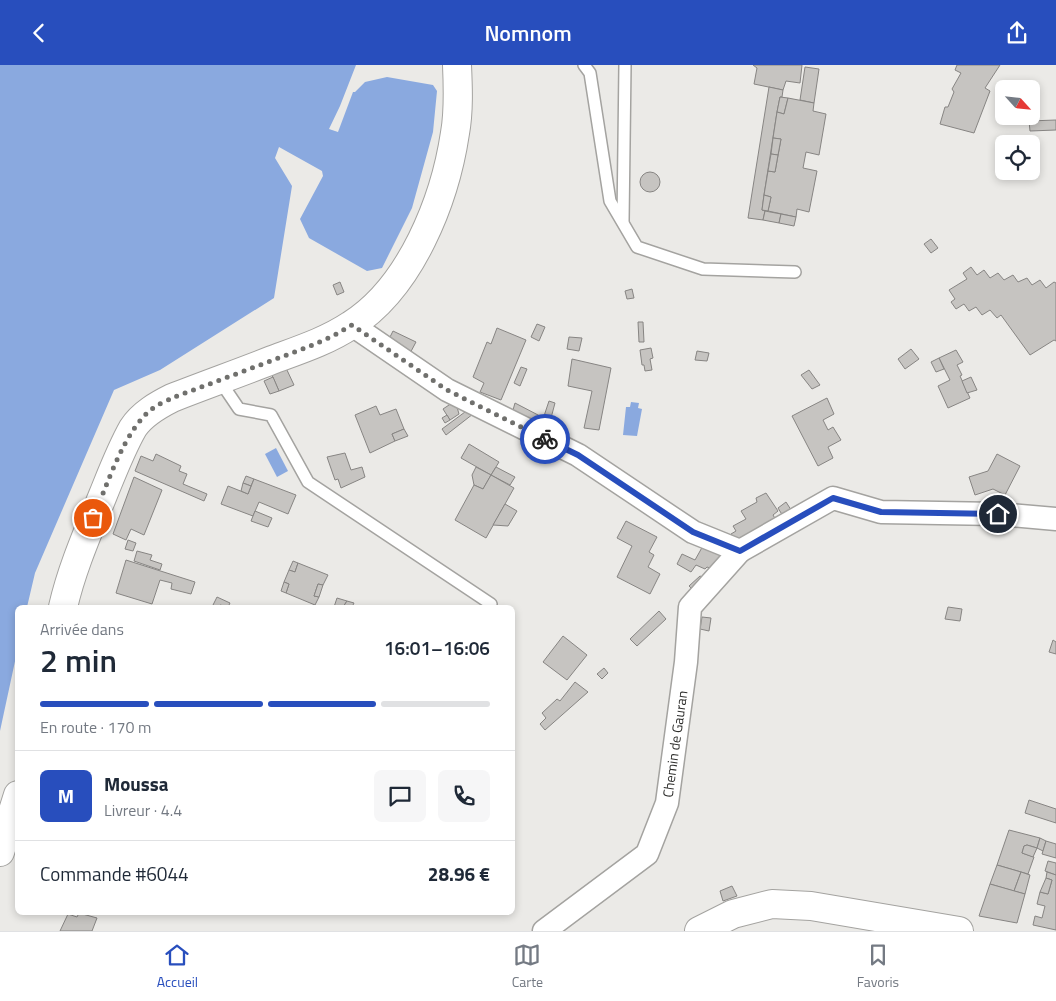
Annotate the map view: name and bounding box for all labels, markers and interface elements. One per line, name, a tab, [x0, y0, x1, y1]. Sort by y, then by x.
text: Nomnom	[484, 16, 572, 50]
icon: back	[25, 19, 53, 47]
icon: share	[1003, 19, 1031, 47]
north arrow	[995, 80, 1040, 125]
map controls	[995, 80, 1040, 180]
button: locate	[995, 135, 1040, 180]
courier	[520, 414, 570, 464]
icon: bike	[531, 425, 559, 453]
pin	[977, 493, 1019, 535]
pin	[72, 497, 114, 539]
icon: home	[984, 500, 1012, 528]
icon: bag	[79, 504, 107, 532]
text: Arrivée dans	[40, 617, 124, 641]
text: 16:01–16:06	[384, 633, 490, 662]
text: 2 min	[40, 636, 117, 684]
street label: Chemin de Gauran	[657, 689, 692, 799]
text: En route · 170 m	[40, 715, 151, 739]
text: Moussa	[104, 769, 168, 798]
button: chat	[374, 770, 426, 822]
button: phone	[438, 770, 490, 822]
text: M	[58, 781, 74, 810]
text: Livreur · 4.4	[104, 798, 182, 822]
text: Commande #6044	[40, 859, 189, 888]
text: 28.96 €	[428, 859, 490, 888]
tab: Accueil	[157, 941, 198, 992]
tab: Carte	[512, 941, 543, 992]
tab: Favoris	[857, 941, 899, 992]

